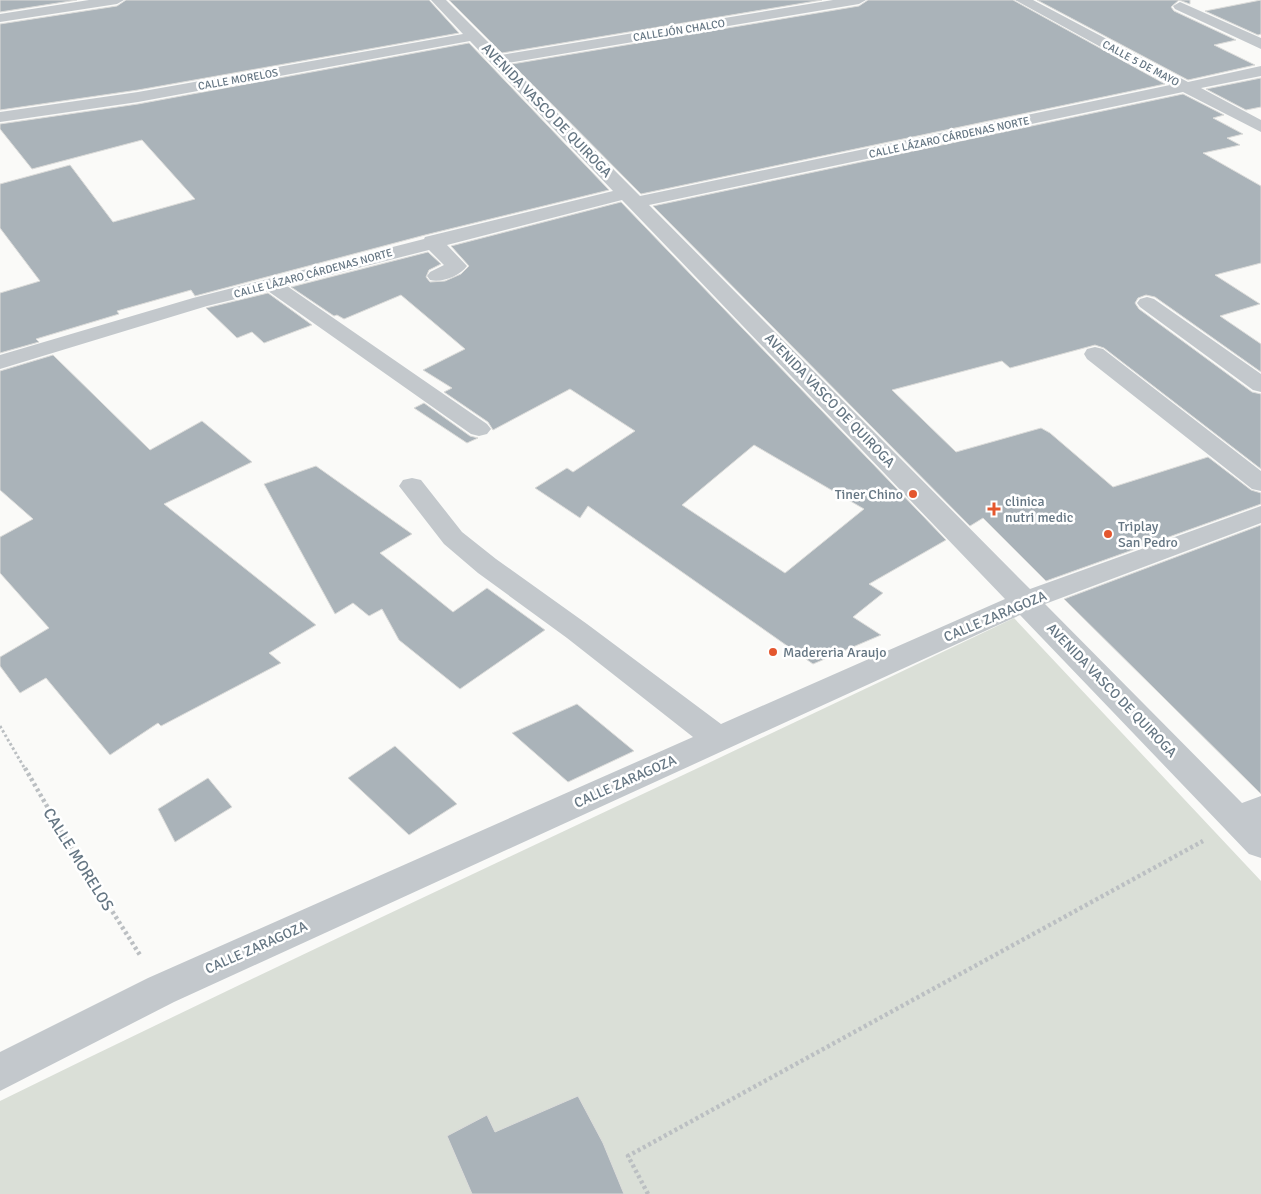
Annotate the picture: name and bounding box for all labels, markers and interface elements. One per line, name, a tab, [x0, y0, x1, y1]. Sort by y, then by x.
street label: CALLEJÓN CHALCO	[632, 16, 726, 44]
street label: CALLE 5 DE MAYO	[1100, 38, 1181, 89]
street label: AVENIDA VASCO DE QUIROGA	[478, 40, 616, 181]
street label: CALLE MORELOS	[197, 66, 279, 93]
street label: CALLE LÁZARO CÁRDENAS NORTE	[868, 113, 1030, 161]
street label: CALLE LÁZARO CÁRDENAS NORTE	[232, 245, 394, 301]
street label: AVENIDA VASCO DE QUIROGA	[761, 330, 899, 471]
place label: Tiner Chino	[835, 486, 903, 503]
marker: Tiner Chino	[907, 488, 919, 500]
place label: clinica nutri medic	[1005, 493, 1074, 526]
marker: clinica nutri medic	[987, 502, 1001, 516]
place label: Triplay San Pedro	[1118, 518, 1178, 551]
marker: Triplay San Pedro	[1102, 528, 1114, 540]
street label: CALLE ZARAGOZA	[941, 587, 1050, 646]
street label: AVENIDA VASCO DE QUIROGA	[1043, 620, 1181, 761]
place label: Madereria Araujo	[783, 644, 887, 661]
marker: Madereria Araujo	[767, 646, 779, 658]
street label: CALLE ZARAGOZA	[572, 751, 679, 812]
street label: CALLE MORELOS	[38, 804, 118, 915]
street label: CALLE ZARAGOZA	[203, 917, 310, 978]

